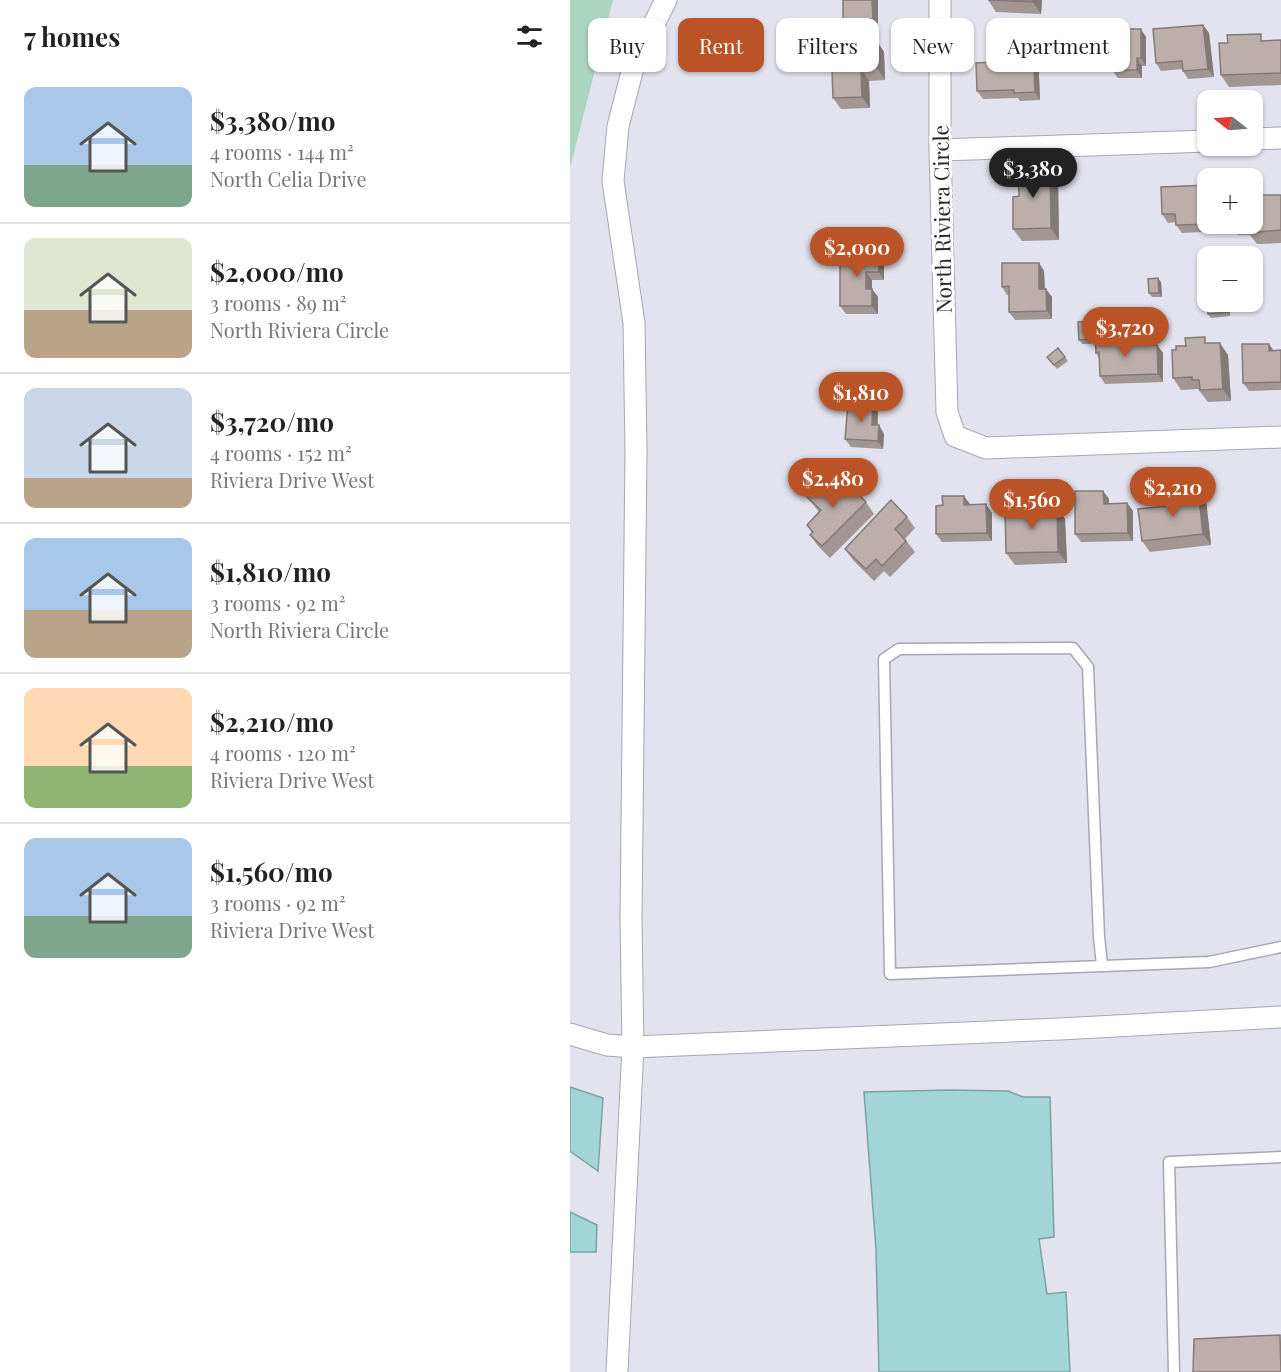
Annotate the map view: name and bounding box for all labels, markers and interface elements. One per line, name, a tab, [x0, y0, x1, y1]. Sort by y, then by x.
chip: Buy	[588, 18, 666, 72]
chip: Rent	[678, 18, 764, 72]
chip: Filters	[776, 18, 879, 72]
chip: New	[891, 18, 974, 72]
chip: Apartment	[986, 18, 1130, 72]
text: 7 homes	[24, 19, 120, 54]
icon: filters	[513, 20, 546, 53]
north arrow	[1197, 90, 1263, 156]
map controls	[1197, 90, 1263, 312]
text: $3,380/mo	[210, 103, 336, 138]
icon: home	[72, 111, 144, 183]
street label: North Riviera Circle	[925, 125, 957, 313]
text: 4 rooms · 144 m²	[210, 138, 354, 165]
pin: $3,380	[984, 148, 1082, 199]
text: $3,380	[1003, 154, 1063, 181]
text: North Celia Drive	[210, 165, 367, 192]
button: +	[1197, 168, 1263, 234]
pin: $2,000	[808, 227, 906, 278]
text: $2,000	[824, 233, 890, 260]
button: −	[1197, 246, 1263, 312]
text: $2,000/mo	[210, 254, 344, 289]
icon: home	[72, 262, 144, 334]
text: 3 rooms · 89 m²	[210, 289, 346, 316]
pin: $3,720	[1076, 307, 1174, 358]
text: $3,720	[1096, 313, 1154, 340]
text: North Riviera Circle	[210, 316, 389, 343]
pin: $1,810	[812, 372, 910, 423]
text: $1,810	[833, 378, 889, 405]
text: $3,720/mo	[210, 404, 334, 439]
icon: home	[72, 412, 144, 484]
text: 4 rooms · 152 m²	[210, 439, 352, 466]
pin: $2,480	[784, 458, 882, 509]
text: $2,480	[802, 464, 864, 491]
text: Riviera Drive West	[210, 466, 374, 493]
pin: $2,210	[1124, 467, 1222, 518]
text: $2,210	[1144, 473, 1202, 500]
pin: $1,560	[983, 479, 1081, 530]
text: $1,560	[1003, 485, 1061, 512]
text: $1,810/mo	[210, 554, 331, 589]
icon: home	[72, 562, 144, 634]
text: 3 rooms · 92 m²	[210, 589, 346, 616]
text: North Riviera Circle	[210, 616, 389, 643]
text: $2,210/mo	[210, 704, 334, 739]
icon: home	[72, 712, 144, 784]
text: 4 rooms · 120 m²	[210, 739, 356, 766]
text: Riviera Drive West	[210, 766, 374, 793]
text: $1,560/mo	[210, 854, 333, 889]
icon: home	[72, 862, 144, 934]
text: 3 rooms · 92 m²	[210, 889, 346, 916]
text: Riviera Drive West	[210, 916, 374, 943]

